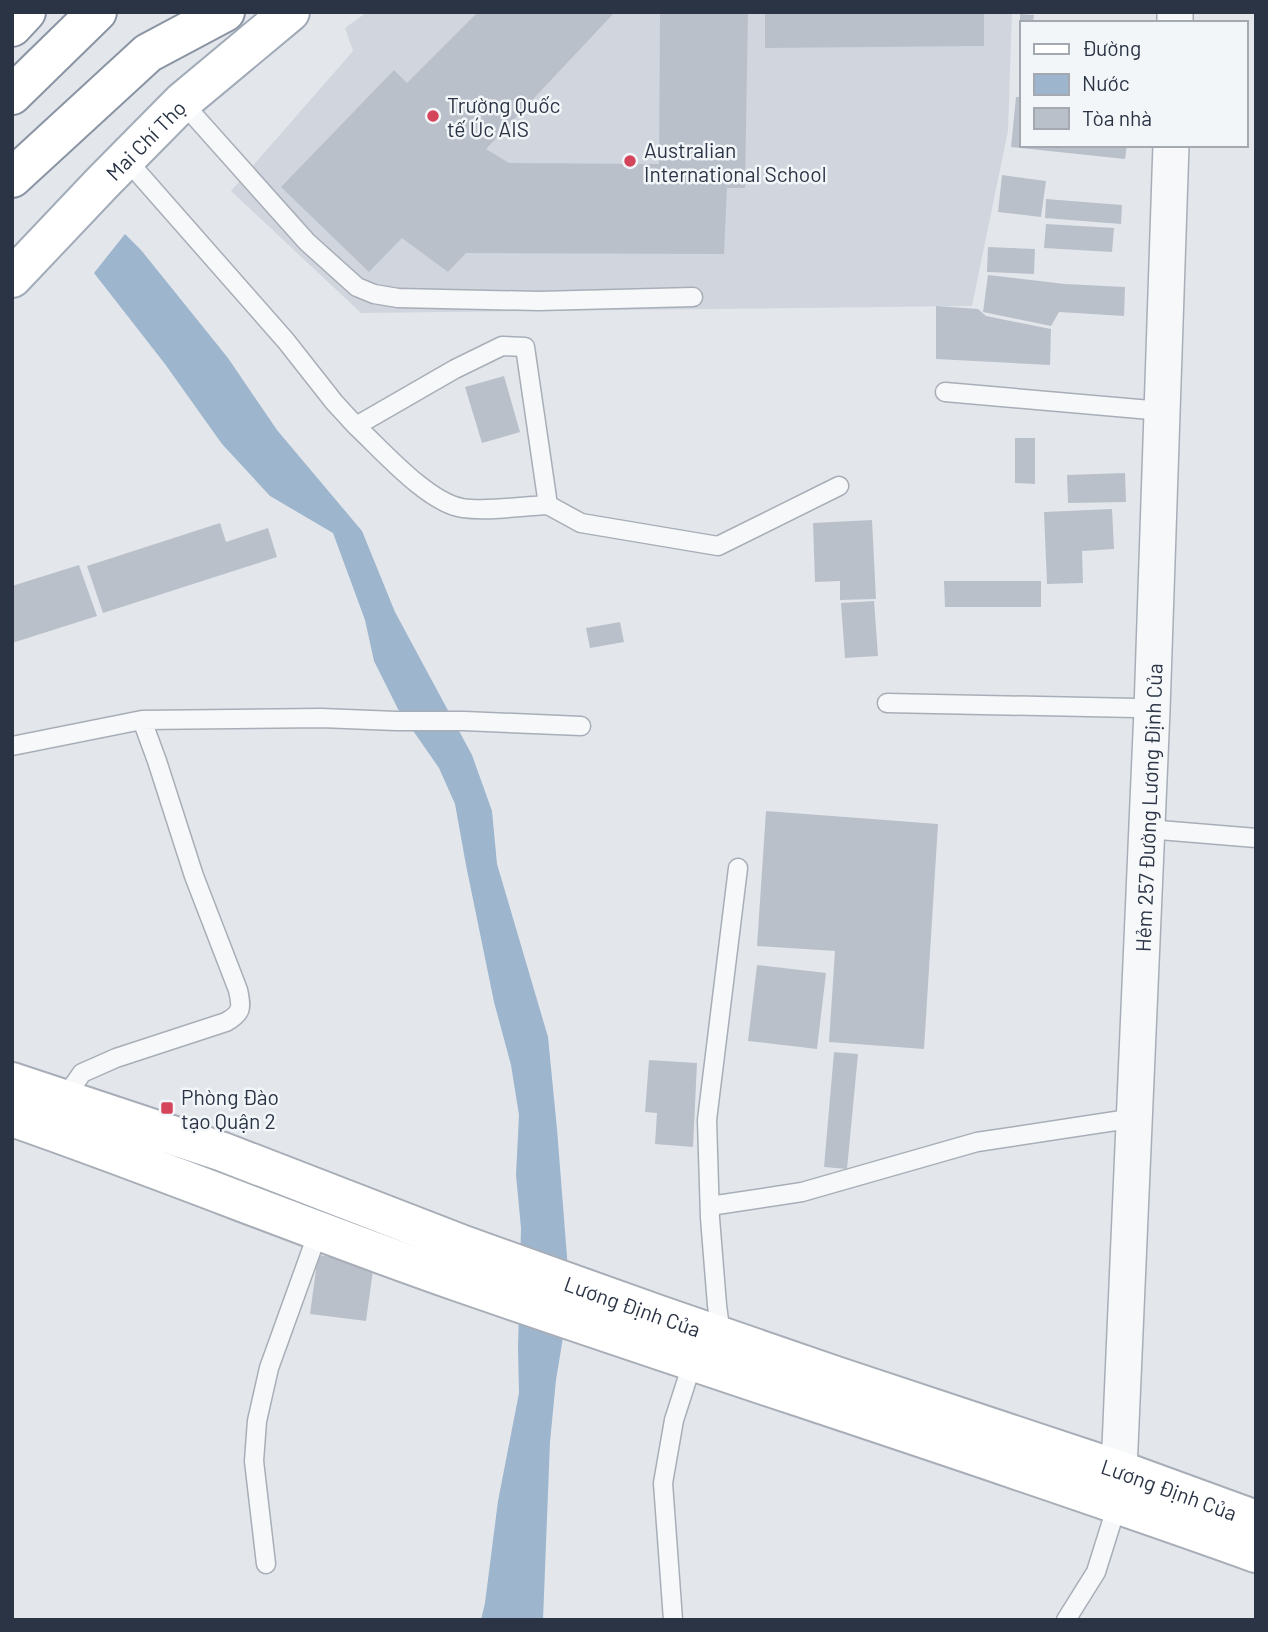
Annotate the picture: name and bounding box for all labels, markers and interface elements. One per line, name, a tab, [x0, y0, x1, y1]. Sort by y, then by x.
legend	[1020, 21, 1247, 147]
text: Đường	[1082, 35, 1141, 60]
text: Nước	[1082, 70, 1130, 95]
place label: Trường Quốc tế Úc AIS	[447, 92, 560, 141]
street label: Mai Chí Thọ	[100, 94, 190, 185]
text: Tòa nhà	[1082, 105, 1152, 130]
marker: Trường Quốc tế Úc AIS	[425, 108, 441, 124]
place label: Australian International School	[644, 137, 827, 186]
marker: Australian International School	[622, 153, 638, 169]
street label: Hẻm 257 Đường Lương Định Của	[1129, 663, 1166, 952]
place label: Phòng Đào tạo Quận 2	[181, 1084, 279, 1133]
marker: Phòng Đào tạo Quận 2	[159, 1100, 175, 1116]
street label: Lương Định Của	[561, 1270, 704, 1341]
street label: Lương Định Của	[1098, 1453, 1241, 1525]

